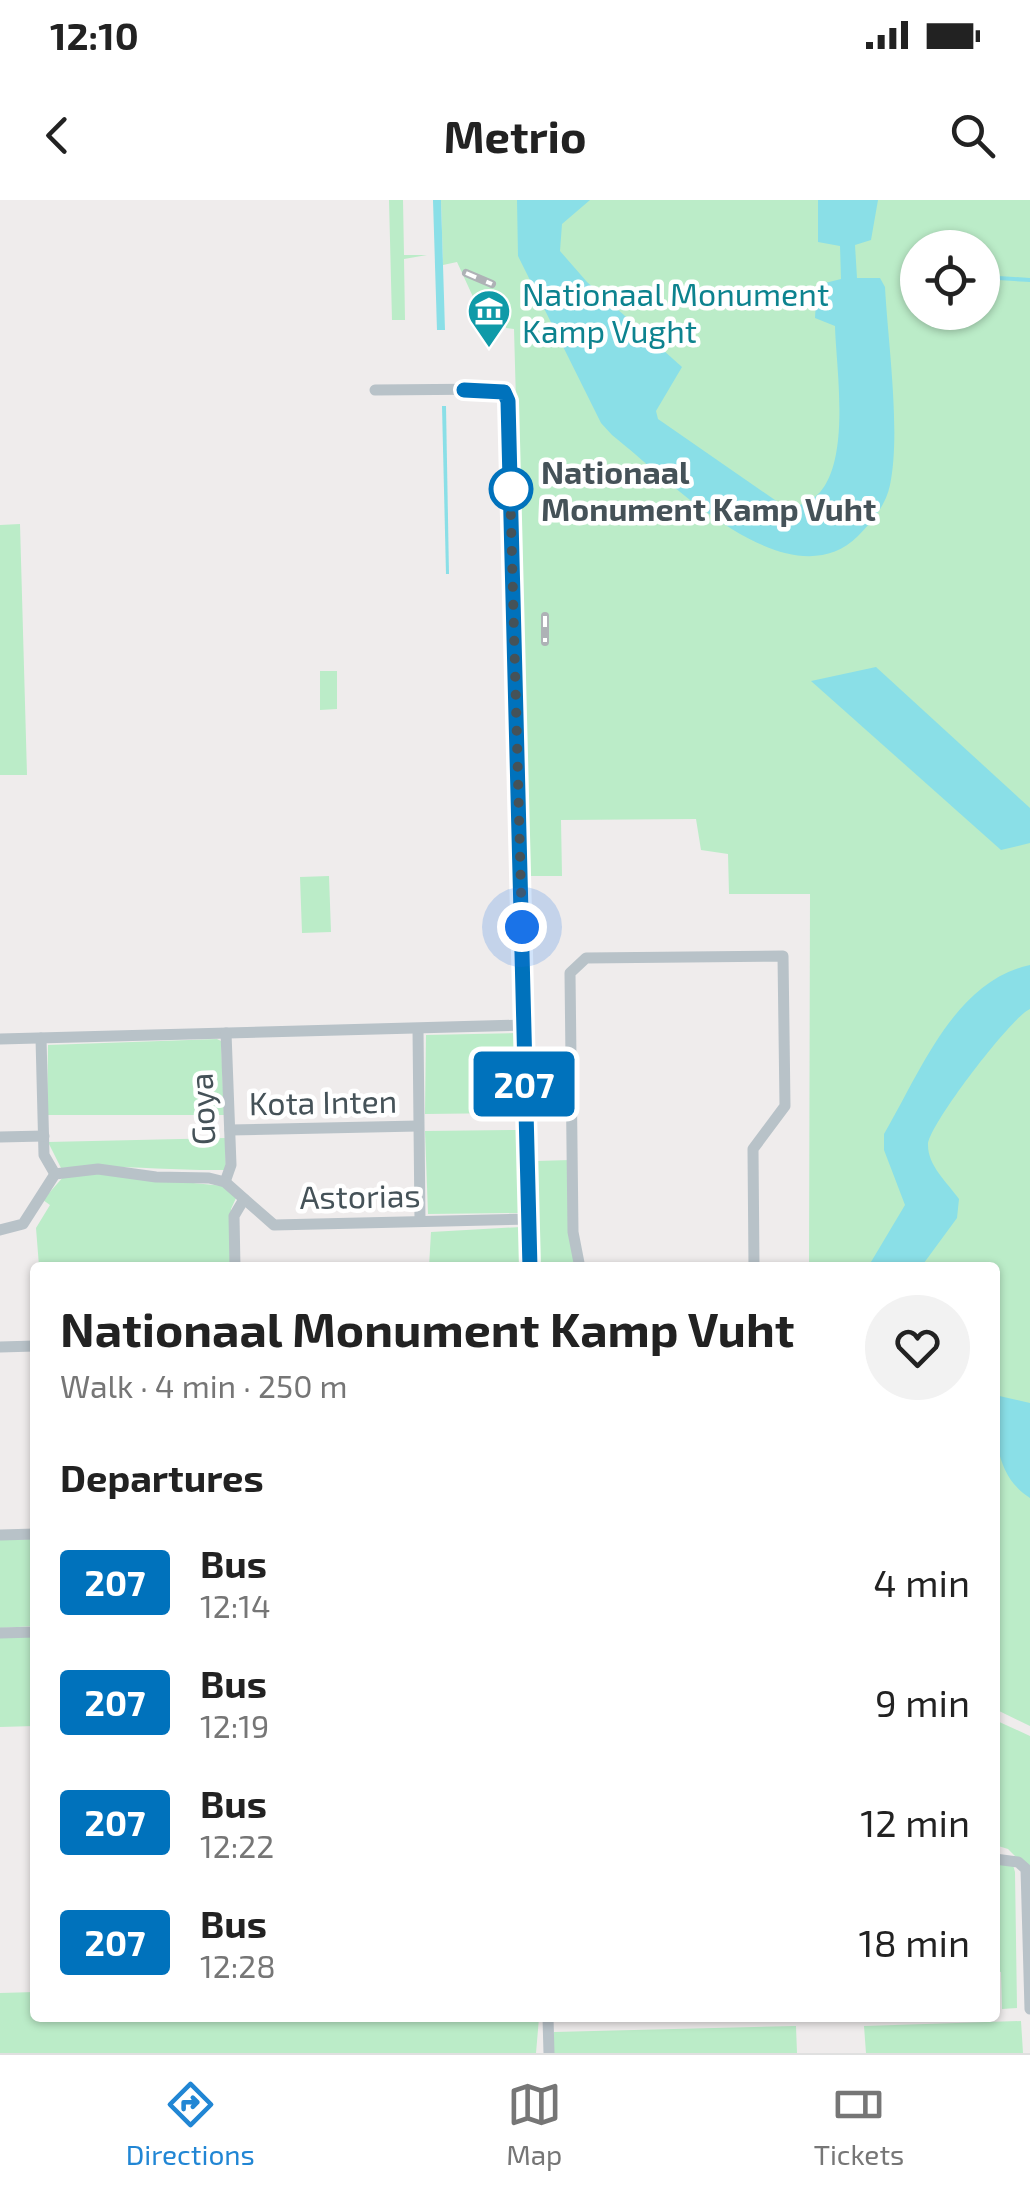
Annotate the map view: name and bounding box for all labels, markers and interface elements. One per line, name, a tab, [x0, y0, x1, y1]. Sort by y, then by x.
text: 12:10	[50, 12, 139, 58]
icon: back	[30, 108, 85, 163]
text: Metrio	[443, 108, 587, 162]
icon: search	[945, 108, 1000, 163]
map controls	[900, 230, 1000, 330]
button: locate	[900, 230, 1000, 330]
place label: Nationaal Monument Kamp Vught	[522, 274, 829, 349]
museum icon: Nationaal Monument Kamp Vught	[466, 288, 512, 349]
place label: Nationaal Monument Kamp Vuht	[541, 452, 876, 527]
marker: Nationaal Monument Kamp Vuht	[490, 468, 532, 510]
your location	[497, 902, 547, 952]
line badge: 207	[466, 1052, 582, 1116]
text: 207	[494, 1063, 554, 1105]
street label: Goya	[181, 1072, 221, 1146]
street label: Kota Inten	[248, 1081, 398, 1121]
street label: Astorias	[299, 1175, 421, 1215]
button: heart	[865, 1295, 970, 1400]
text: Nationaal Monument Kamp Vuht	[60, 1299, 795, 1357]
text: Walk · 4 min · 250 m	[60, 1366, 348, 1404]
text: Departures	[60, 1454, 264, 1500]
text: Bus	[200, 1540, 267, 1586]
text: 4 min	[873, 1559, 970, 1605]
text: 207	[85, 1561, 145, 1603]
text: 12:14	[200, 1586, 271, 1624]
text: Bus	[200, 1660, 267, 1706]
text: 9 min	[875, 1679, 970, 1725]
text: 207	[85, 1681, 145, 1723]
text: 12:19	[200, 1706, 269, 1744]
text: Bus	[200, 1780, 267, 1826]
text: 12 min	[860, 1799, 970, 1845]
text: 207	[85, 1801, 145, 1843]
text: 12:22	[200, 1826, 274, 1864]
text: Bus	[200, 1900, 267, 1946]
text: 18 min	[859, 1919, 970, 1965]
text: 207	[85, 1921, 145, 1963]
text: 12:28	[200, 1946, 276, 1984]
tab: Directions	[126, 2077, 255, 2171]
tab: Map	[506, 2077, 562, 2171]
tab: Tickets	[814, 2077, 904, 2171]

